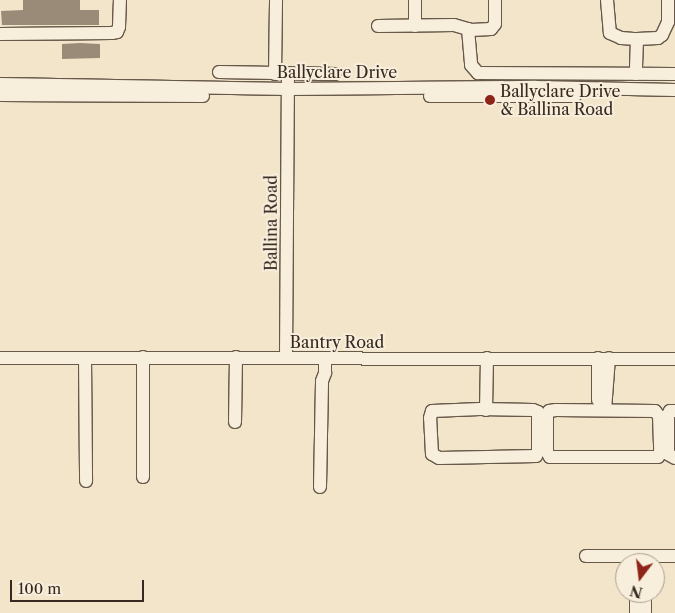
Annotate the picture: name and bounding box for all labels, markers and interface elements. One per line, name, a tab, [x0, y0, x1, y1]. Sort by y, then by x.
street label: Ballyclare Drive	[277, 62, 397, 82]
place label: Ballyclare Drive & Ballina Road	[500, 81, 620, 119]
marker: Ballyclare Drive & Ballina Road	[484, 94, 496, 106]
street label: Ballina Road	[261, 175, 281, 271]
street label: Bantry Road	[290, 332, 384, 352]
north arrow	[615, 553, 665, 603]
scale bar	[12, 570, 146, 602]
text: 100 m	[18, 579, 61, 598]
text: N	[628, 581, 645, 602]

